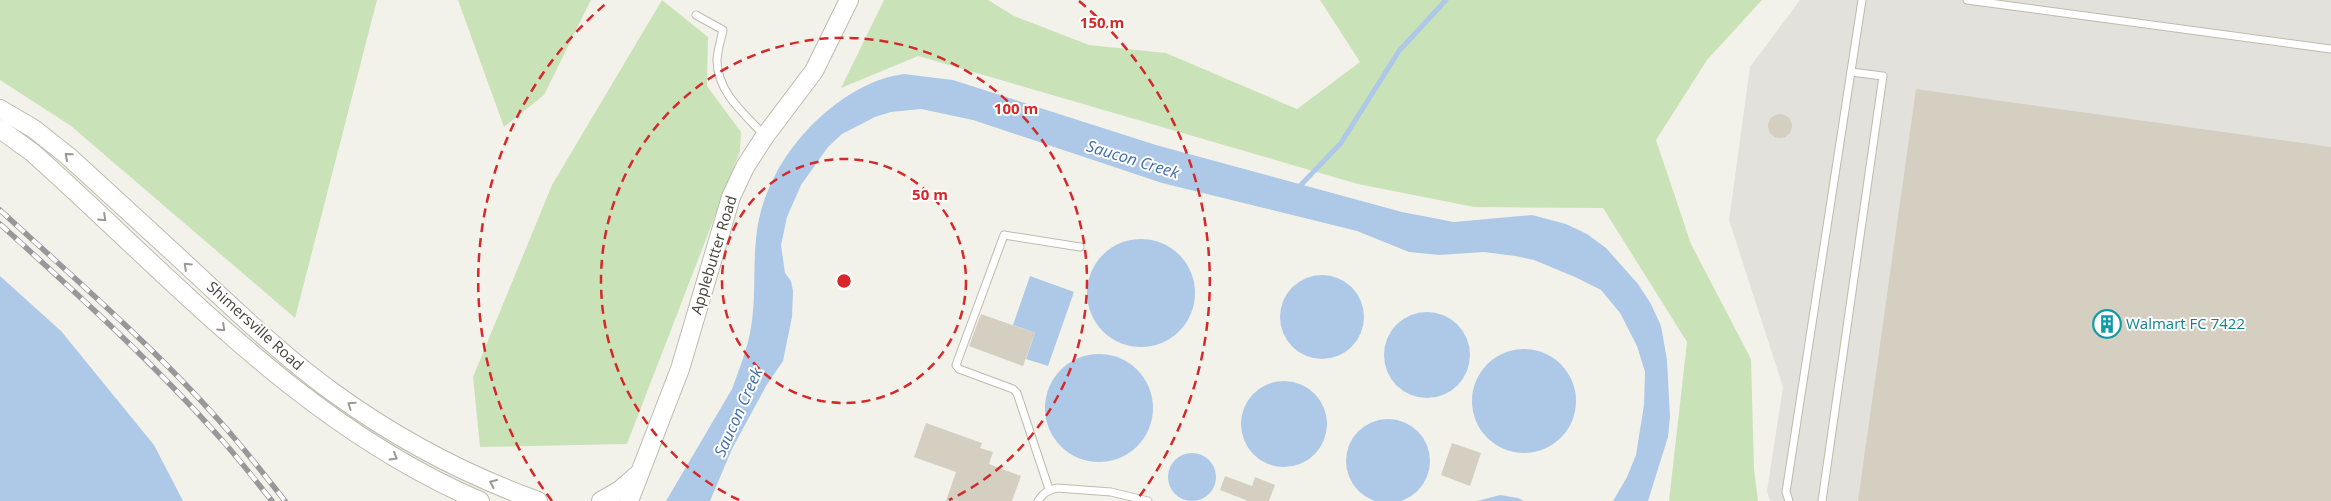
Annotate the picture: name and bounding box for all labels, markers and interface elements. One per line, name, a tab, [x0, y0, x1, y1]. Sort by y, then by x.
text: 150 m	[1080, 12, 1124, 32]
text: 100 m	[994, 98, 1038, 118]
water label: Saucon Creek	[1084, 135, 1183, 184]
one-way arrow	[64, 152, 73, 161]
text: 50 m	[912, 184, 948, 204]
street label: Applebutter Road	[685, 193, 741, 317]
one-way arrow	[98, 212, 107, 221]
one-way arrow	[184, 263, 193, 272]
centre of rings	[835, 272, 853, 290]
street label: Shimersville Road	[203, 276, 308, 374]
building icon: Walmart FC 7422	[2092, 309, 2122, 339]
place label: Walmart FC 7422	[2126, 313, 2245, 333]
one-way arrow	[217, 322, 226, 331]
water label: Saucon Creek	[709, 363, 768, 460]
one-way arrow	[347, 402, 357, 411]
one-way arrow	[388, 451, 397, 461]
one-way arrow	[489, 479, 498, 489]

